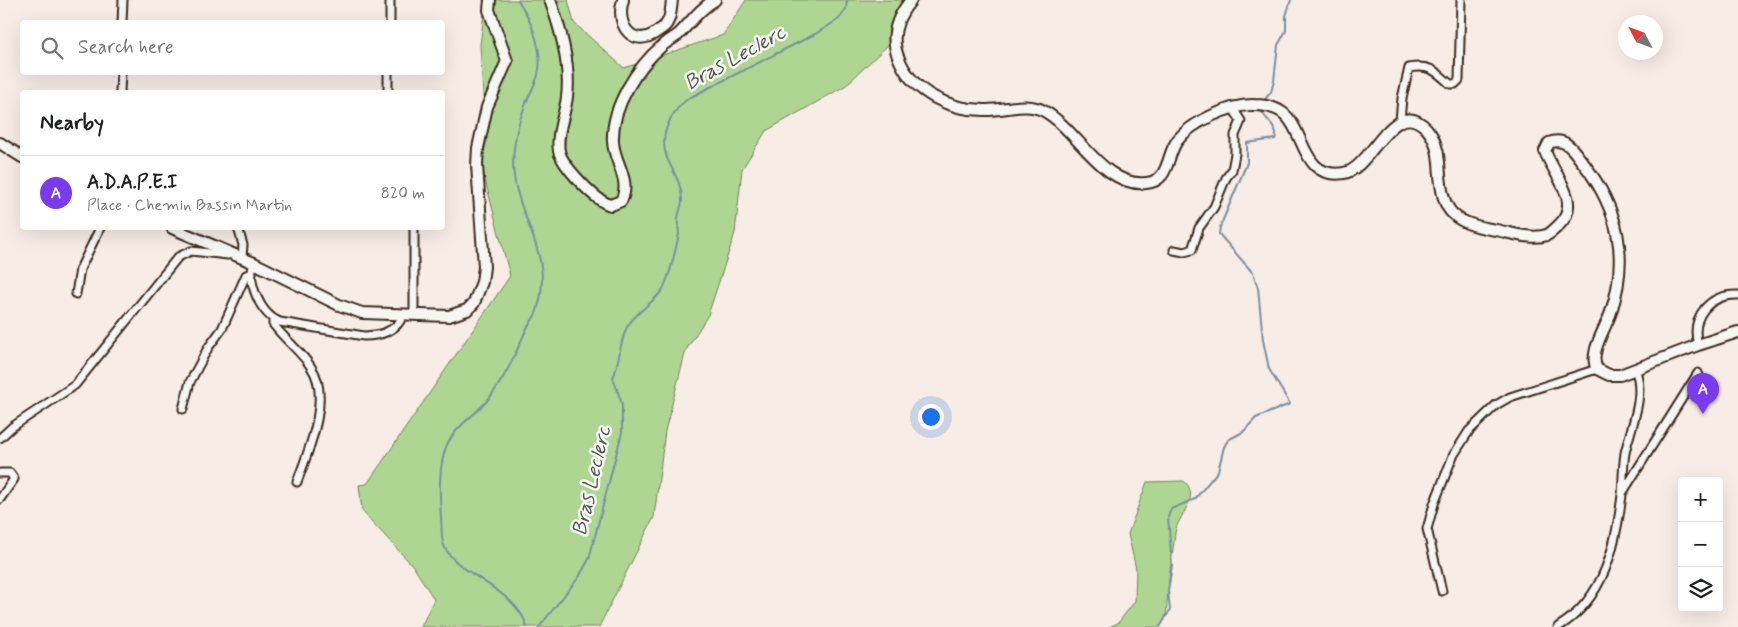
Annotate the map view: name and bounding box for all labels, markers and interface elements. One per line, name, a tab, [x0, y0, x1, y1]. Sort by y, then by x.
north arrow	[1618, 15, 1663, 60]
water label: Bras Leclerc	[679, 19, 791, 97]
search box	[20, 20, 445, 75]
icon: search	[38, 34, 66, 62]
text: Search here	[78, 35, 174, 60]
text: Nearby	[40, 109, 104, 137]
text: A.D.A.P.E.I	[87, 170, 177, 195]
text: A	[51, 183, 61, 204]
text: 820 m	[381, 183, 425, 204]
text: Place · Chemin Bassin Martin	[87, 195, 292, 216]
pin: A	[1687, 373, 1719, 414]
your location	[918, 404, 944, 430]
water label: Bras Leclerc	[566, 423, 618, 538]
map controls	[1678, 477, 1723, 612]
button: +	[1678, 477, 1723, 522]
button: −	[1678, 522, 1723, 567]
button: layers	[1678, 567, 1723, 612]

